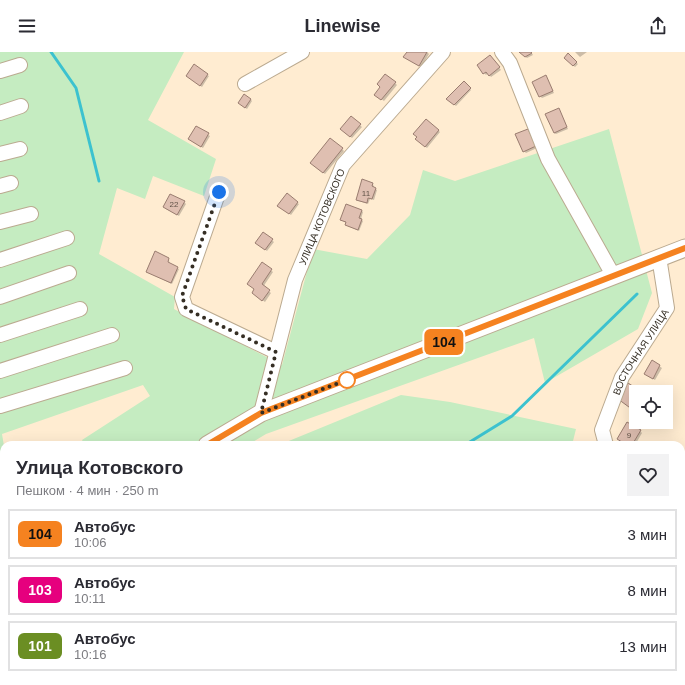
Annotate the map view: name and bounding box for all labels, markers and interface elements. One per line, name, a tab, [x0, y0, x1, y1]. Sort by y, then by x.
icon: menu	[16, 15, 38, 37]
icon: share	[647, 15, 669, 37]
text: Linewise	[304, 16, 381, 36]
street label: УЛИЦА КОТОВСКОГО	[296, 167, 347, 266]
your location	[209, 182, 229, 202]
house number: 11	[362, 189, 371, 198]
house number: 22	[170, 200, 179, 209]
street label: ВОСТОЧНАЯ УЛИЦА	[610, 307, 671, 396]
line badge: 104	[421, 329, 467, 355]
text: 104	[432, 334, 456, 350]
unlabelled marker	[338, 371, 356, 389]
map controls	[629, 385, 673, 429]
button: locate	[629, 385, 673, 429]
house number: 9	[627, 431, 632, 440]
button: heart	[627, 454, 669, 496]
text: Улица Котовского	[16, 457, 183, 478]
text: Пешком · 4 мин · 250 m	[16, 483, 158, 498]
text: Автобус	[74, 518, 136, 535]
text: 104	[28, 526, 52, 542]
text: 3 мин	[628, 526, 667, 543]
text: 10:06	[74, 535, 107, 550]
text: Автобус	[74, 574, 136, 591]
text: 103	[28, 582, 52, 598]
text: 8 мин	[628, 582, 667, 599]
text: 10:11	[74, 591, 106, 606]
text: Автобус	[74, 630, 136, 647]
text: 101	[28, 638, 52, 654]
text: 13 мин	[619, 638, 667, 655]
text: 10:16	[74, 647, 107, 662]

